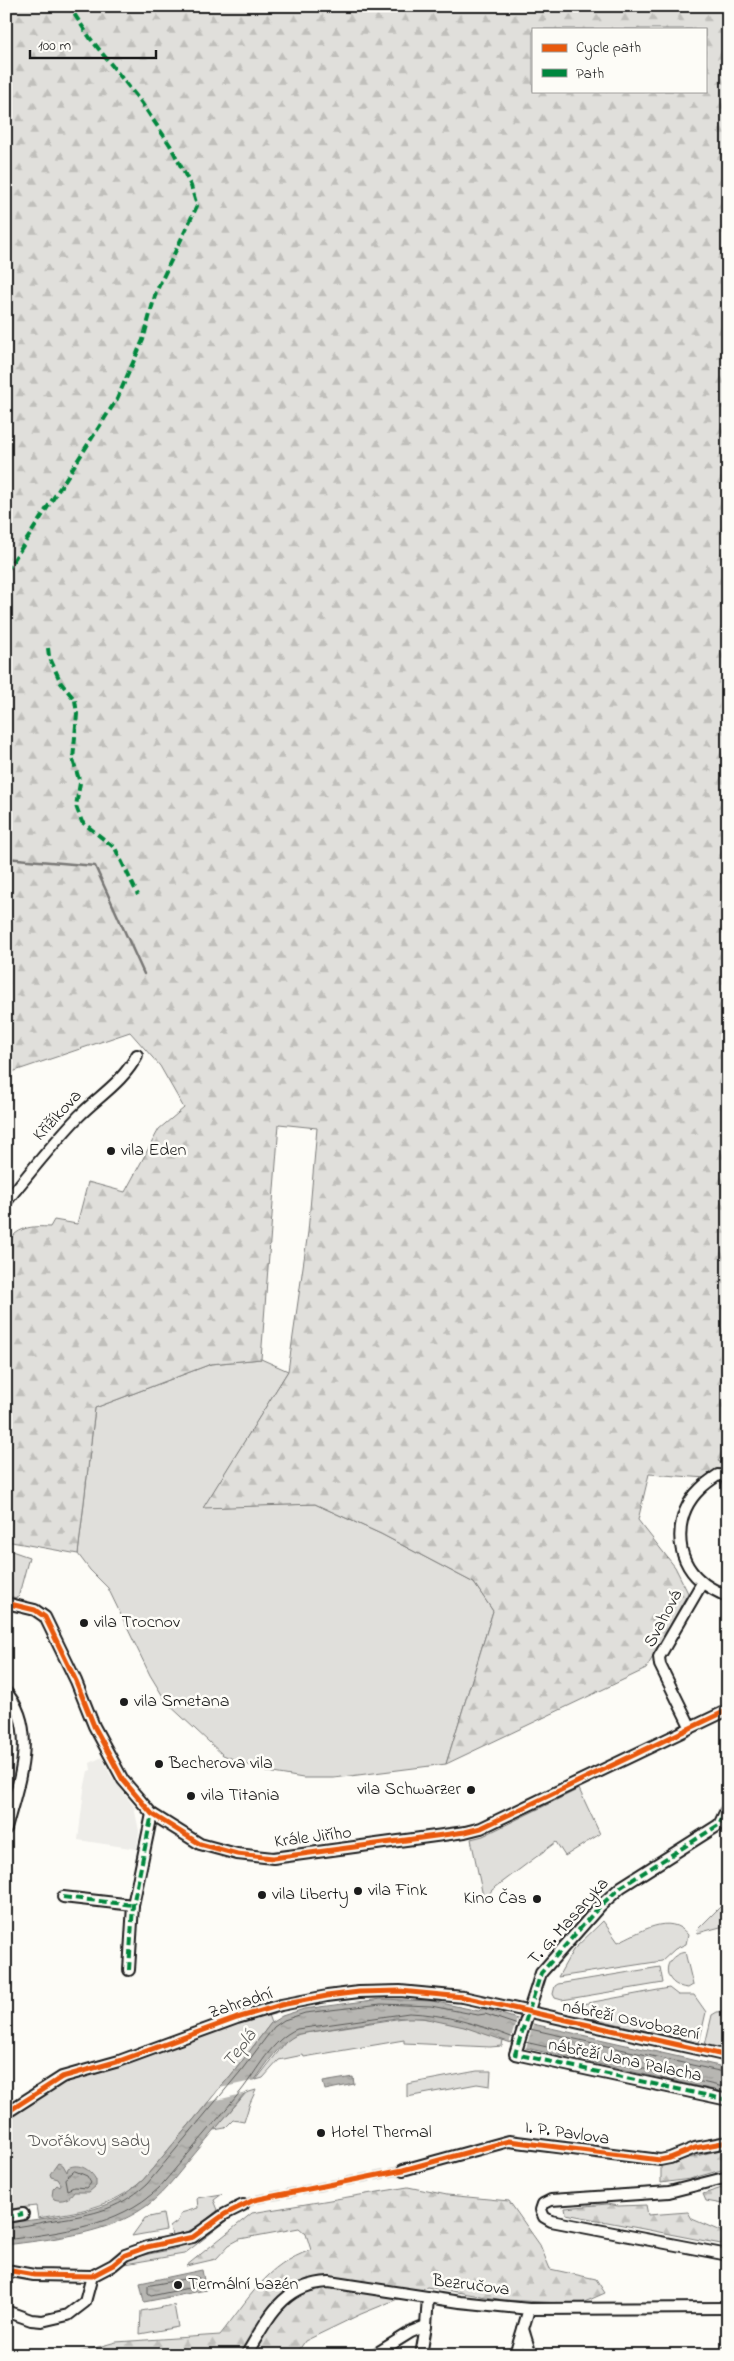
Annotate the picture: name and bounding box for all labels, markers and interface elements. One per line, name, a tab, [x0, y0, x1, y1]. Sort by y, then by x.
scale bar	[30, 28, 156, 60]
legend	[532, 28, 706, 92]
text: 100 m	[38, 35, 71, 57]
text: Cycle path	[576, 37, 641, 60]
text: Path	[576, 63, 604, 85]
street label: Křižíkova	[27, 1084, 89, 1148]
place label: vila Eden	[121, 1138, 187, 1164]
marker: vila Eden	[105, 1145, 117, 1157]
street label: Svahová	[638, 1585, 690, 1653]
place label: vila Trocnov	[94, 1610, 180, 1636]
marker: vila Trocnov	[78, 1617, 90, 1629]
place label: vila Smetana	[134, 1689, 229, 1715]
marker: vila Smetana	[118, 1696, 130, 1708]
place label: Becherova vila	[168, 1751, 273, 1777]
marker: Becherova vila	[153, 1758, 165, 1770]
place label: vila Schwarzer	[357, 1777, 461, 1803]
place label: vila Titania	[201, 1783, 280, 1809]
marker: vila Schwarzer	[465, 1784, 477, 1796]
marker: vila Titania	[185, 1790, 197, 1802]
street label: Krále Jiřího	[273, 1820, 353, 1856]
street label: T. G. Masaryka	[522, 1872, 616, 1972]
place label: vila Fink	[368, 1878, 427, 1904]
place label: vila Liberty	[272, 1882, 349, 1908]
marker: vila Fink	[352, 1885, 364, 1897]
place label: Kino Čas	[464, 1886, 527, 1912]
marker: vila Liberty	[256, 1889, 268, 1901]
marker: Kino Čas	[531, 1893, 543, 1905]
street label: Zahradní	[206, 1981, 276, 2027]
street label: nábřeží Osvobození	[560, 1994, 702, 2048]
water label: Teplá	[216, 2023, 264, 2074]
street label: nábřeží Jana Palacha	[546, 2032, 704, 2090]
street label: I. P. Pavlova	[523, 2115, 611, 2153]
place label: Hotel Thermal	[331, 2120, 432, 2146]
marker: Hotel Thermal	[315, 2127, 327, 2139]
park label: Dvořákovy sady	[27, 2129, 150, 2155]
street label: Bezručova	[430, 2268, 511, 2304]
place label: Termální bazén	[188, 2272, 299, 2298]
marker: Termální bazén	[172, 2279, 184, 2291]

